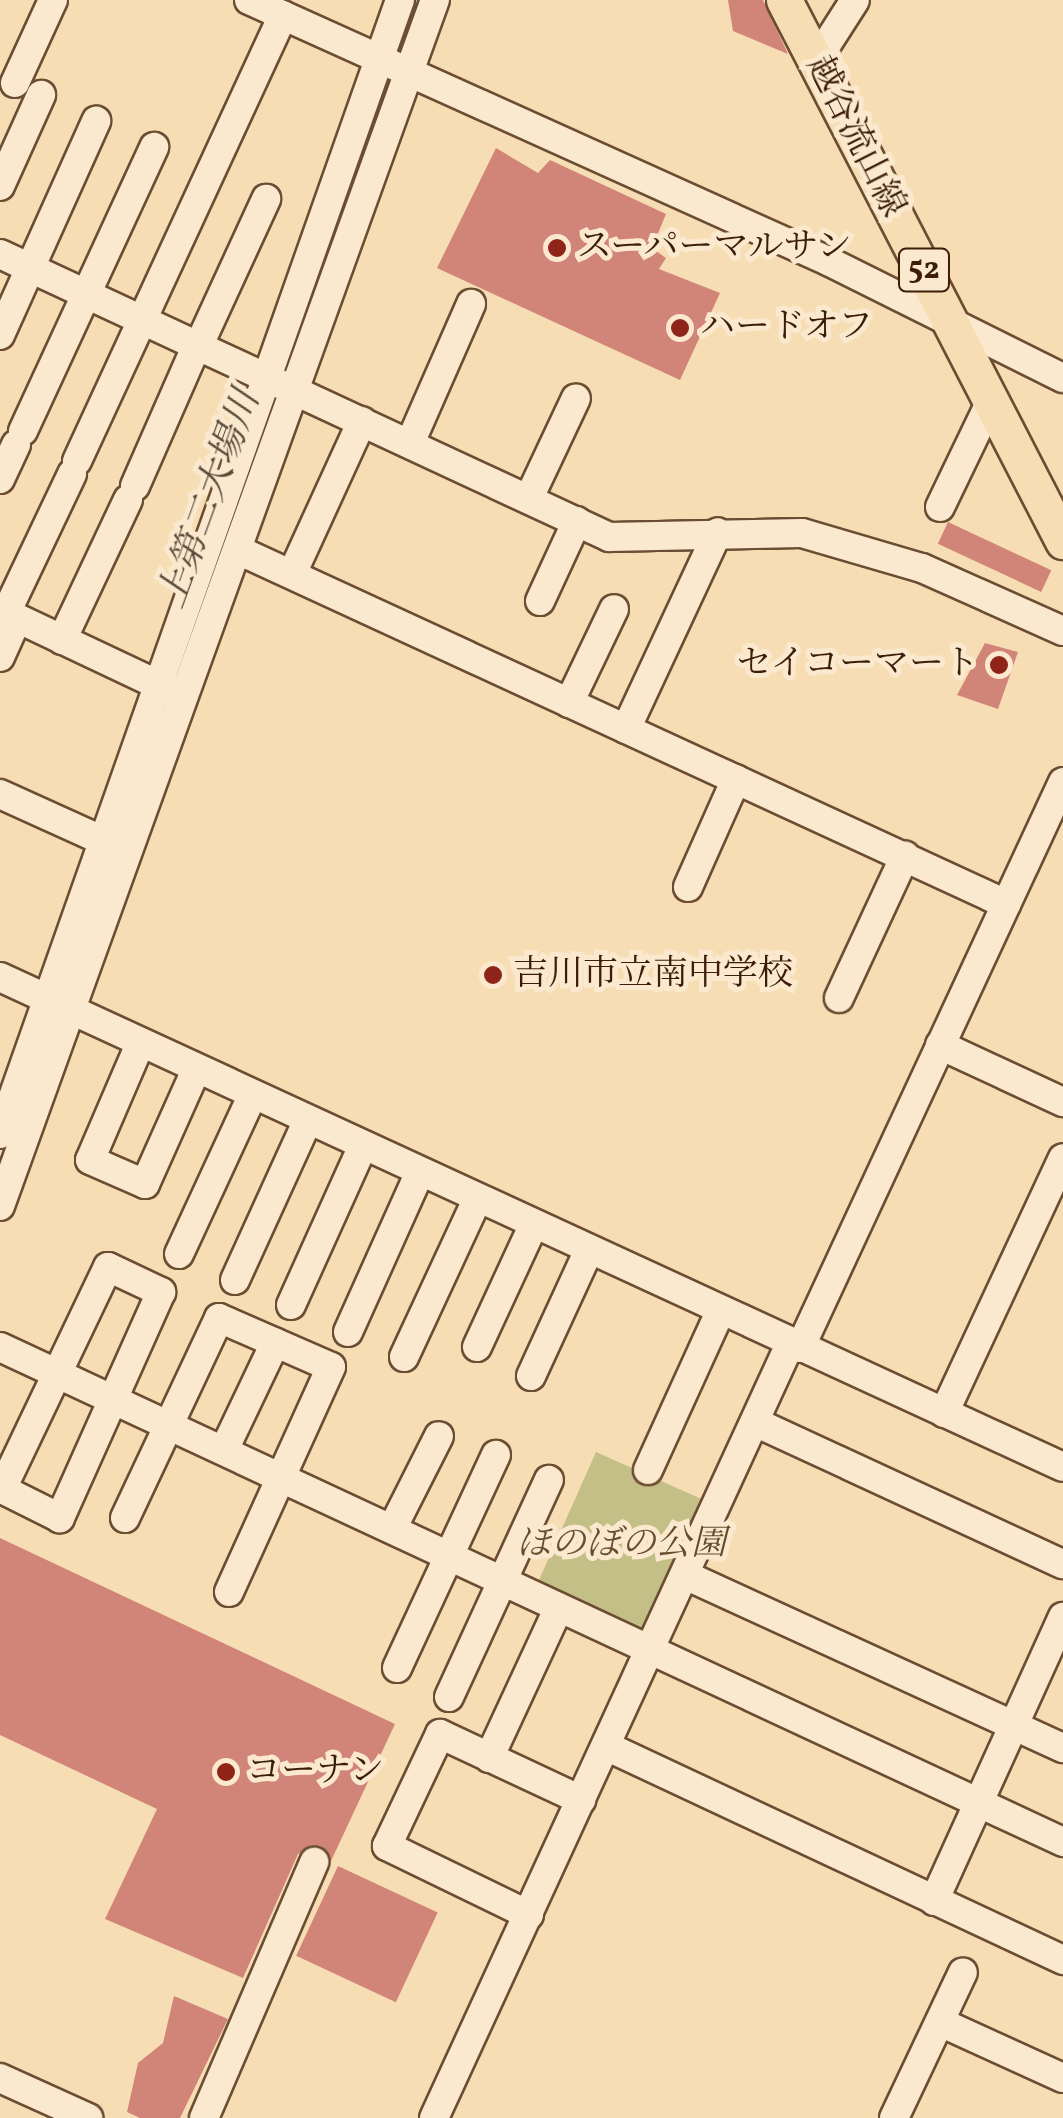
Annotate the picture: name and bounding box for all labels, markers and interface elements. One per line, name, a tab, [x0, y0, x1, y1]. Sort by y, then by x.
street label: 越谷流山線	[797, 50, 913, 224]
place label: スーパーマルサン	[577, 227, 855, 269]
marker: スーパーマルサン	[546, 237, 568, 259]
road number: 52	[896, 243, 952, 297]
place label: ハードオフ	[700, 307, 875, 349]
marker: ハードオフ	[669, 317, 691, 339]
water label: 上第二大場川	[151, 385, 271, 615]
place label: セイコーマート	[734, 644, 979, 686]
marker: セイコーマート	[988, 654, 1010, 676]
place label: 吉川市立南中学校	[513, 954, 793, 996]
marker: 吉川市立南中学校	[482, 964, 504, 986]
park label: ほのぼの公園	[516, 1524, 726, 1566]
place label: コーナン	[246, 1751, 386, 1793]
marker: コーナン	[215, 1761, 237, 1783]

